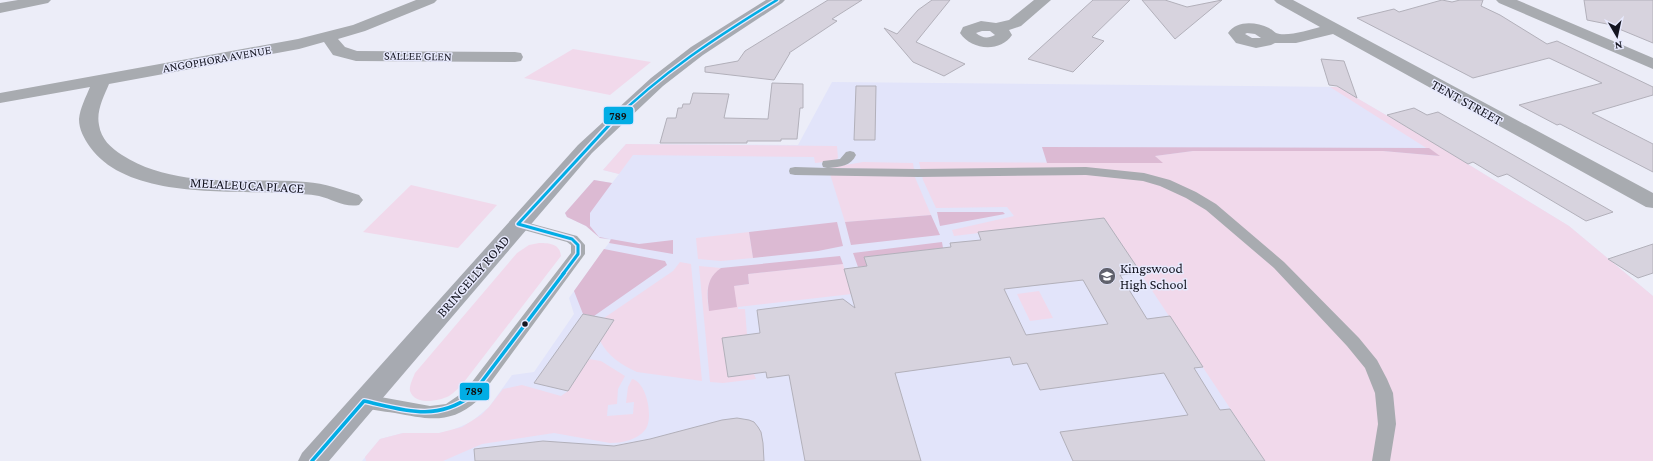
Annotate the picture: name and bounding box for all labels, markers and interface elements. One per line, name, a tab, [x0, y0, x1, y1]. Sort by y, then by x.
north arrow	[1597, 16, 1637, 56]
text: N	[1613, 39, 1623, 52]
street label: ANGOPHORA AVENUE	[162, 42, 273, 75]
street label: SALLEE GLEN	[384, 48, 452, 64]
street label: TENT STREET	[1428, 76, 1506, 128]
line badge: 789	[603, 106, 634, 125]
text: 789	[609, 110, 627, 122]
street label: MELALEUCA PLACE	[190, 174, 305, 196]
street label: BRINGELLY ROAD	[433, 232, 513, 320]
place label: Kingswood High School	[1120, 260, 1187, 292]
school or university icon: Kingswood High School	[1097, 266, 1117, 286]
unlabelled marker	[520, 319, 530, 329]
line badge: 789	[459, 382, 490, 401]
text: 789	[465, 385, 483, 397]

